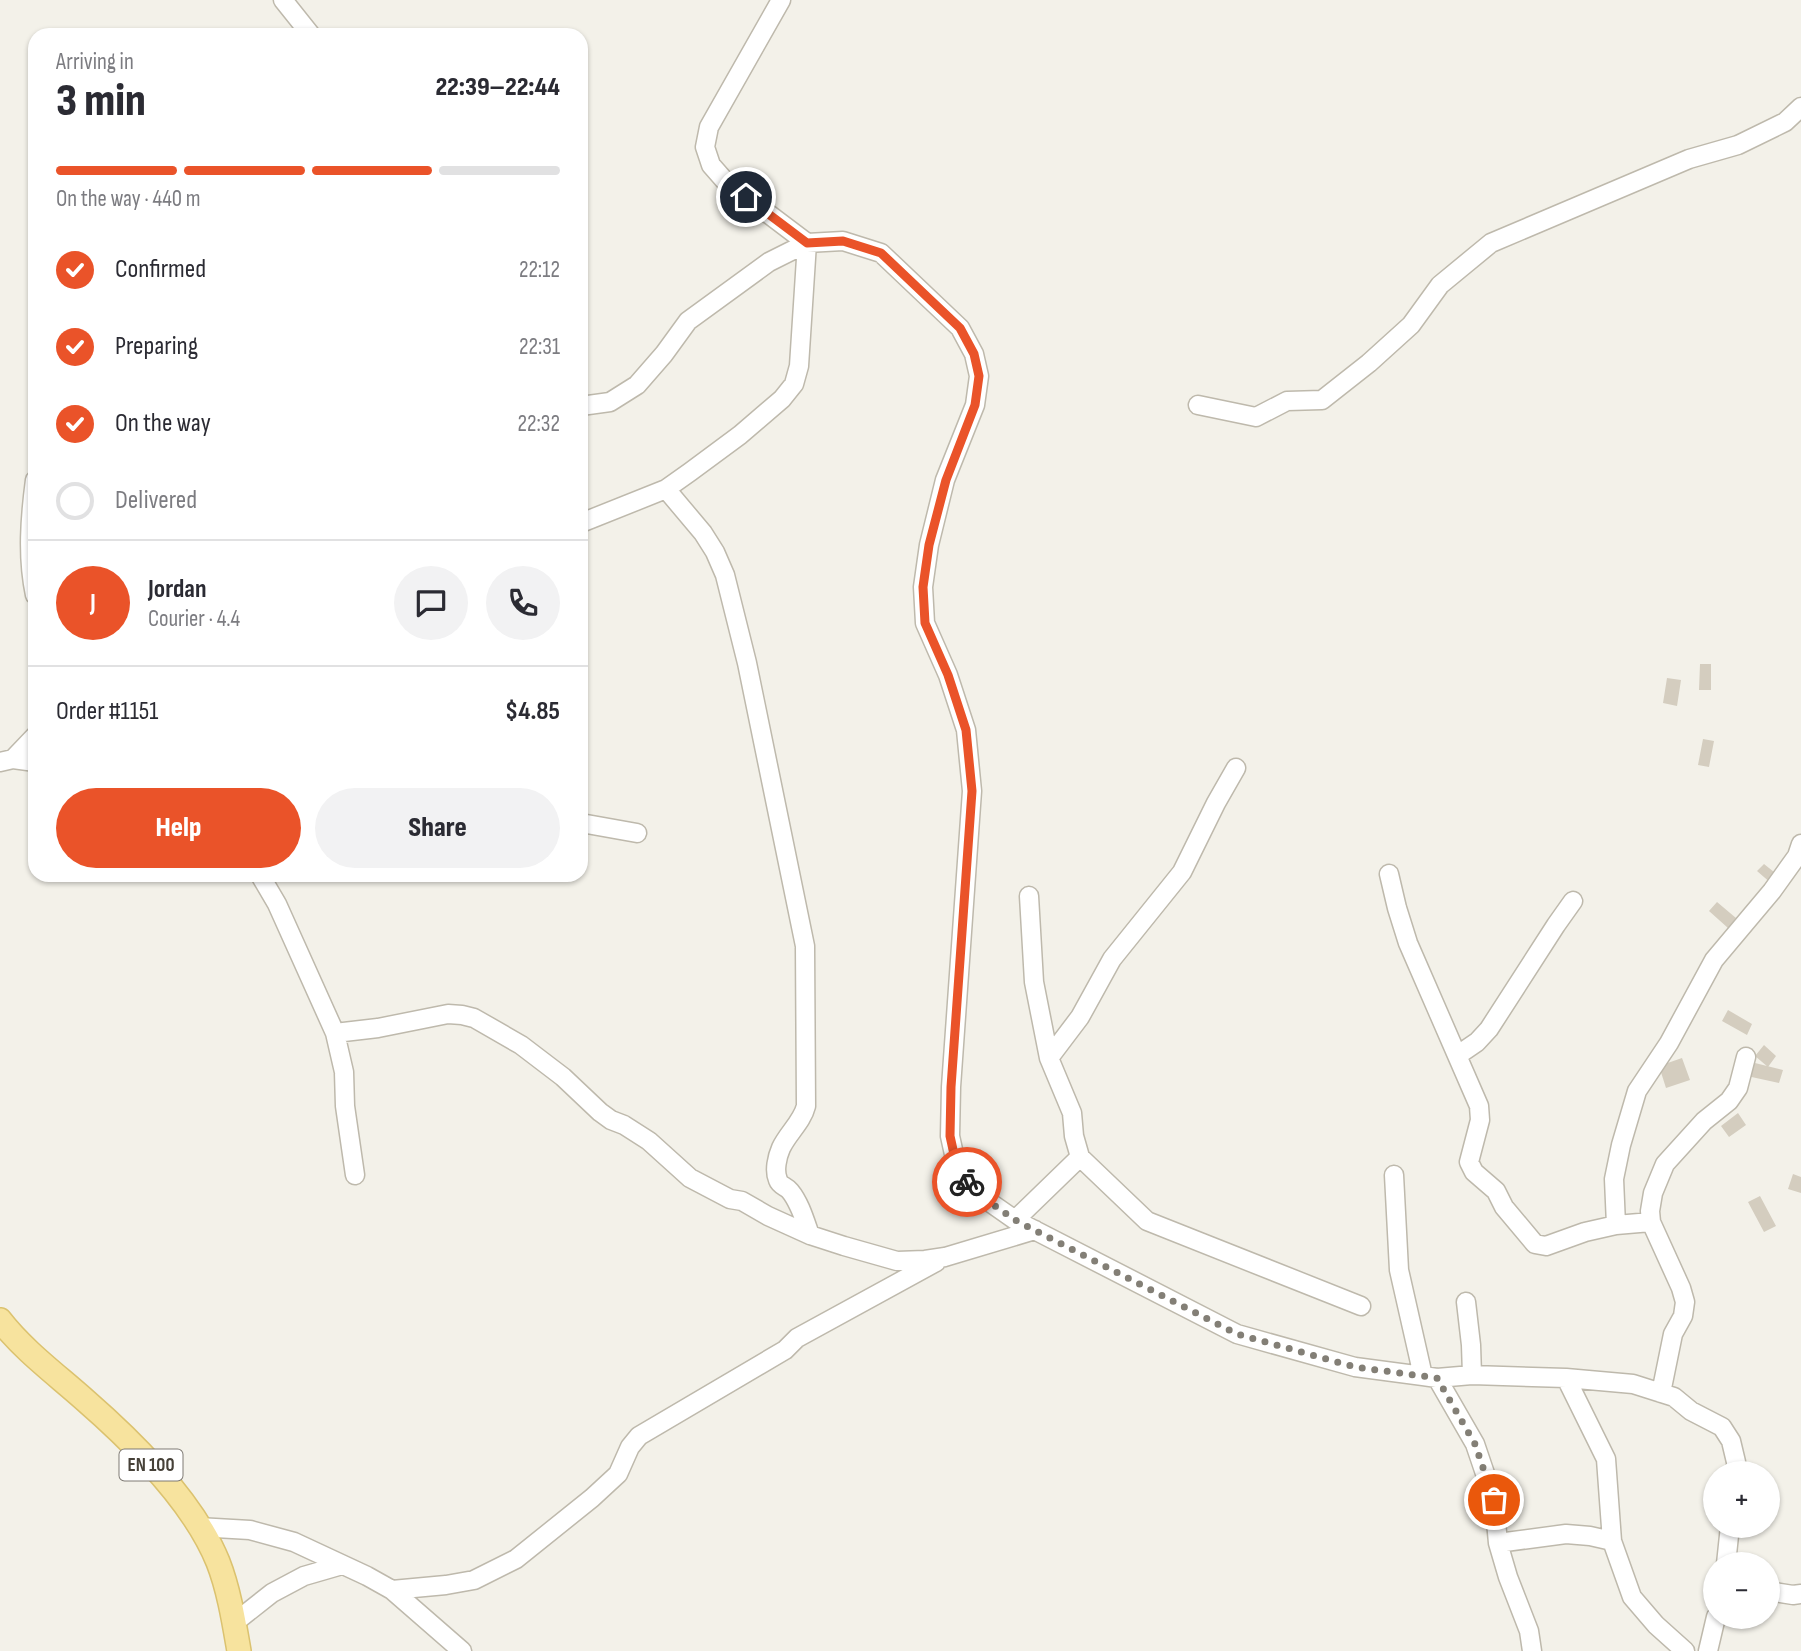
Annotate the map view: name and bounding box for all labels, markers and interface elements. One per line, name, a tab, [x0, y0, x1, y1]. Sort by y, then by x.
text: Arriving in	[56, 48, 134, 76]
text: 22:39–22:44	[435, 72, 560, 103]
text: 3 min	[56, 74, 146, 129]
pin	[716, 167, 776, 227]
icon: home	[727, 178, 765, 216]
text: On the way · 440 m	[56, 185, 201, 213]
icon: check	[56, 251, 94, 289]
text: Confirmed	[115, 254, 206, 285]
text: 22:12	[519, 256, 560, 284]
icon: check	[56, 328, 94, 366]
text: Preparing	[115, 331, 198, 362]
text: 22:31	[519, 333, 560, 361]
icon: check	[56, 405, 94, 443]
text: On the way	[115, 408, 211, 439]
text: 22:32	[518, 410, 560, 438]
text: Delivered	[115, 485, 197, 516]
button: chat	[394, 566, 468, 640]
button: phone	[486, 566, 560, 640]
text: Jordan	[148, 574, 206, 605]
text: J	[90, 588, 96, 619]
text: Courier · 4.4	[148, 605, 240, 633]
text: Order #1151	[56, 696, 158, 727]
text: $4.85	[505, 696, 560, 727]
button: Help	[56, 788, 301, 868]
button: Share	[315, 788, 560, 868]
courier	[932, 1147, 1002, 1217]
icon: bike	[948, 1163, 986, 1201]
road number: EN 100	[120, 1450, 182, 1480]
map controls	[1703, 1461, 1780, 1629]
button: +	[1703, 1461, 1780, 1538]
pin	[1464, 1470, 1524, 1530]
icon: bag	[1475, 1481, 1513, 1519]
button: −	[1703, 1552, 1780, 1629]

